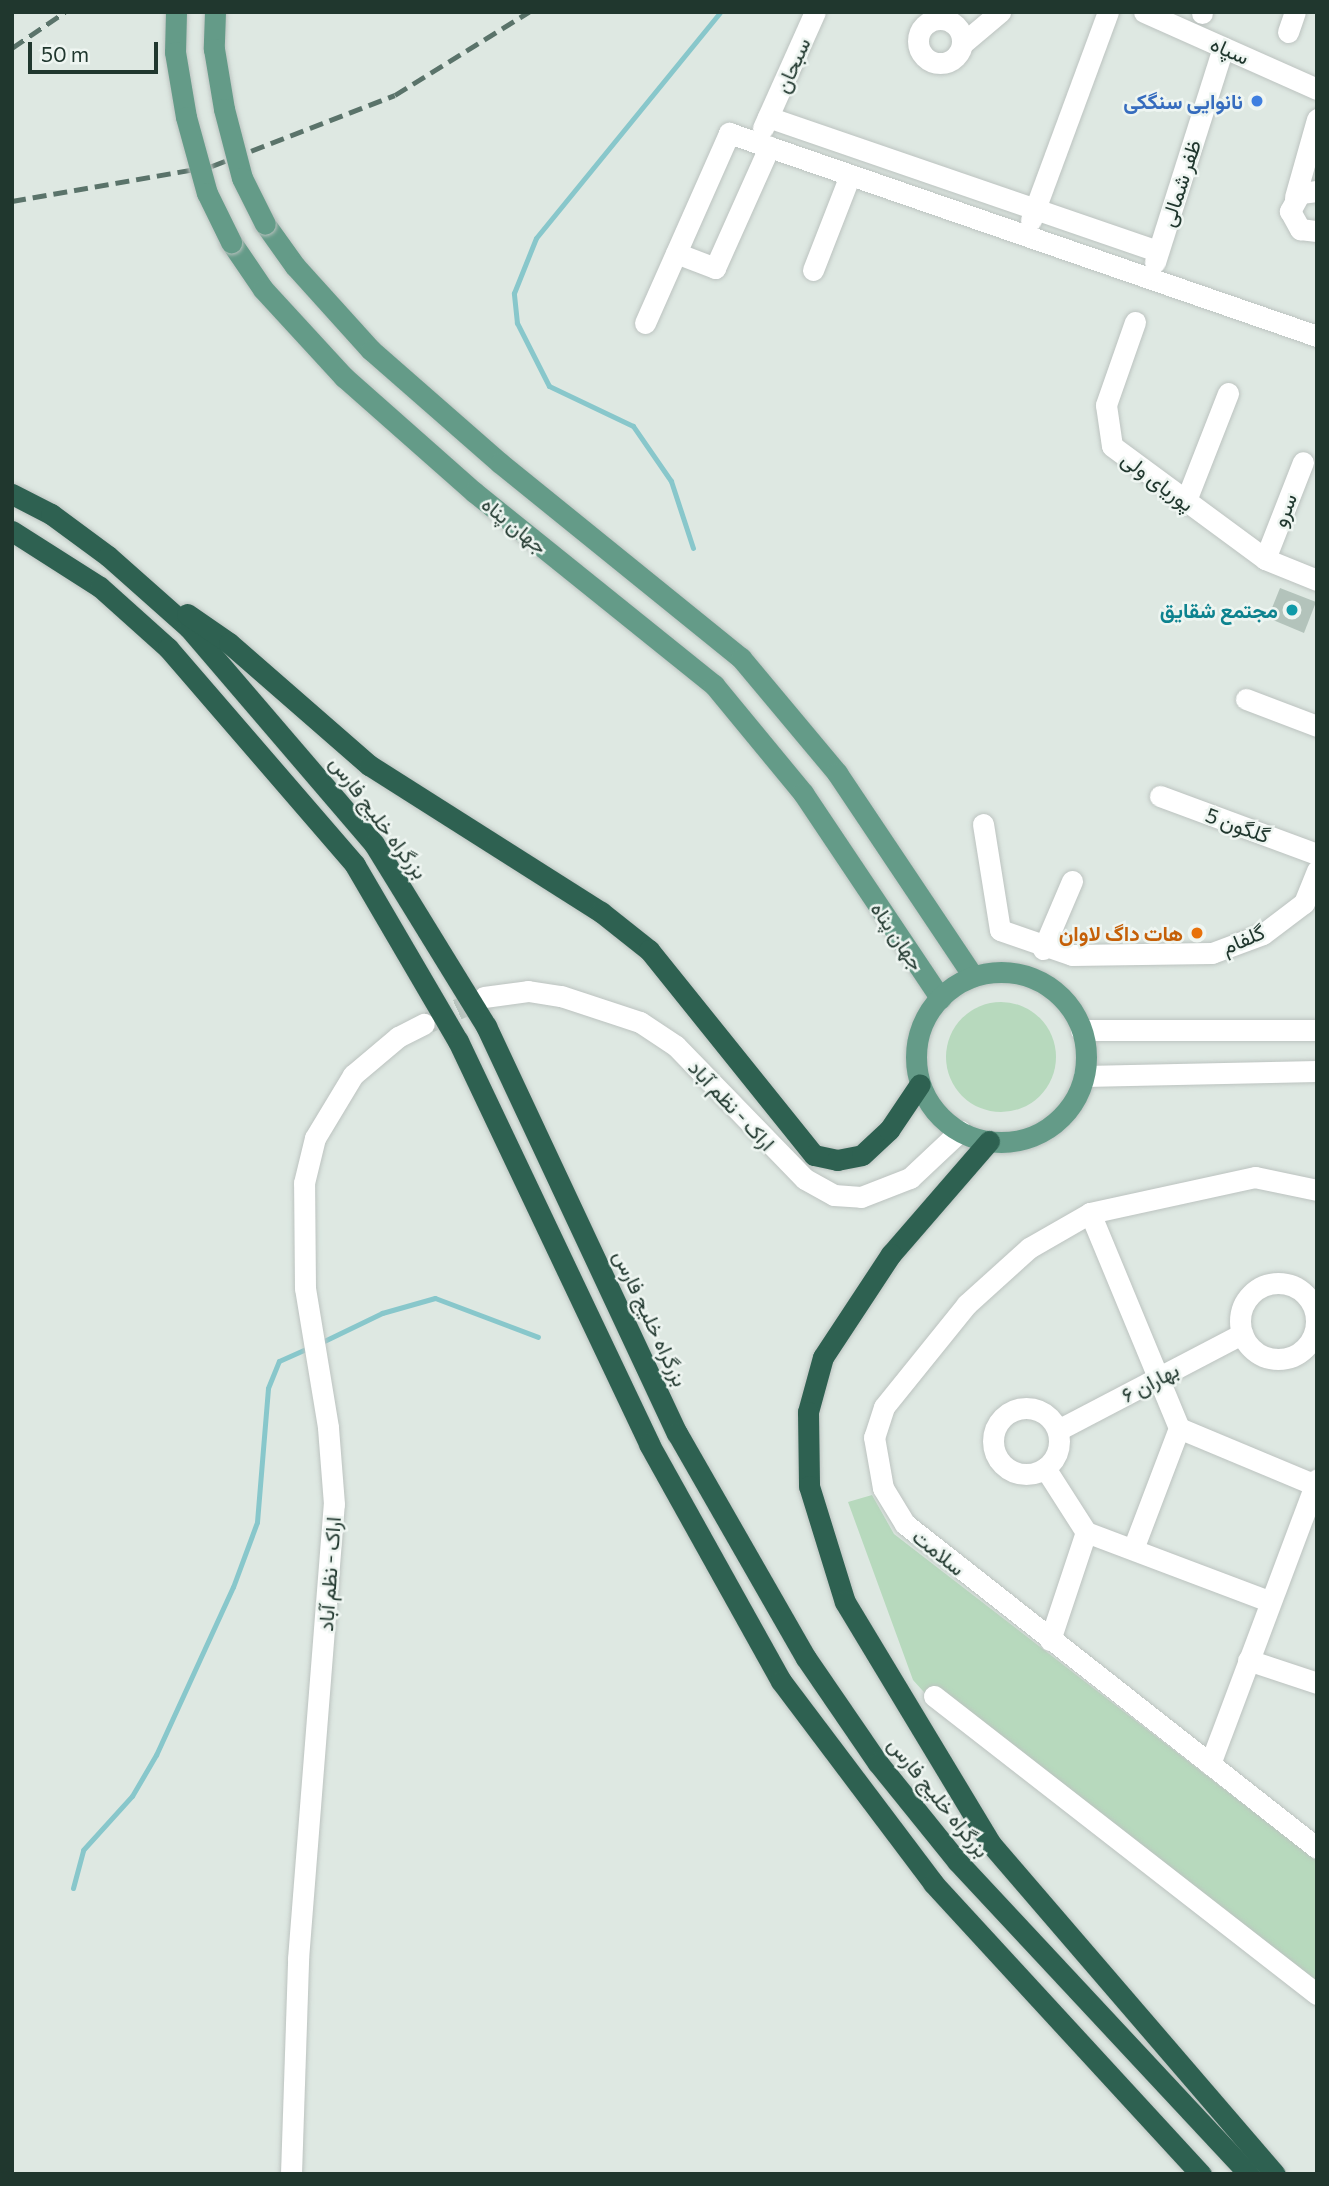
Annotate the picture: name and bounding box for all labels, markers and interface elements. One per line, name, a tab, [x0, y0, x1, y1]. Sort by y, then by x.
scale bar	[32, 28, 161, 72]
street label: سپاه	[1207, 30, 1253, 70]
street label: سبحان	[769, 33, 815, 97]
text: 50 m	[41, 41, 89, 66]
place label: نانوایی سنگکی	[1123, 88, 1243, 114]
marker: نانوایی سنگکی	[1249, 93, 1265, 109]
street label: ظفر شمالی	[1154, 136, 1206, 230]
street label: پوریای ولی	[1117, 446, 1199, 516]
street label: سرو	[1266, 490, 1302, 530]
street label: جهان پناه	[477, 491, 553, 559]
place label: مجتمع شقایق	[1160, 597, 1278, 623]
marker: مجتمع شقایق	[1284, 602, 1300, 618]
street label: بزرگراه خلیج فارس	[325, 751, 433, 883]
street label: گلگون 5	[1203, 802, 1273, 848]
street label: جهان پناه	[866, 897, 930, 975]
street label: گلفام	[1218, 919, 1268, 959]
place label: هات داگ لاوان	[1059, 920, 1183, 946]
marker: هات داگ لاوان	[1189, 925, 1205, 941]
street label: اراک - نظم آباد	[684, 1054, 780, 1156]
street label: بزرگراه خلیج فارس	[608, 1246, 694, 1390]
street label: بهاران ۶	[1117, 1357, 1183, 1407]
street label: اراک - نظم آباد	[312, 1516, 346, 1632]
street label: سلامت	[908, 1523, 970, 1581]
street label: بزرگراه خلیج فارس	[883, 1732, 995, 1862]

